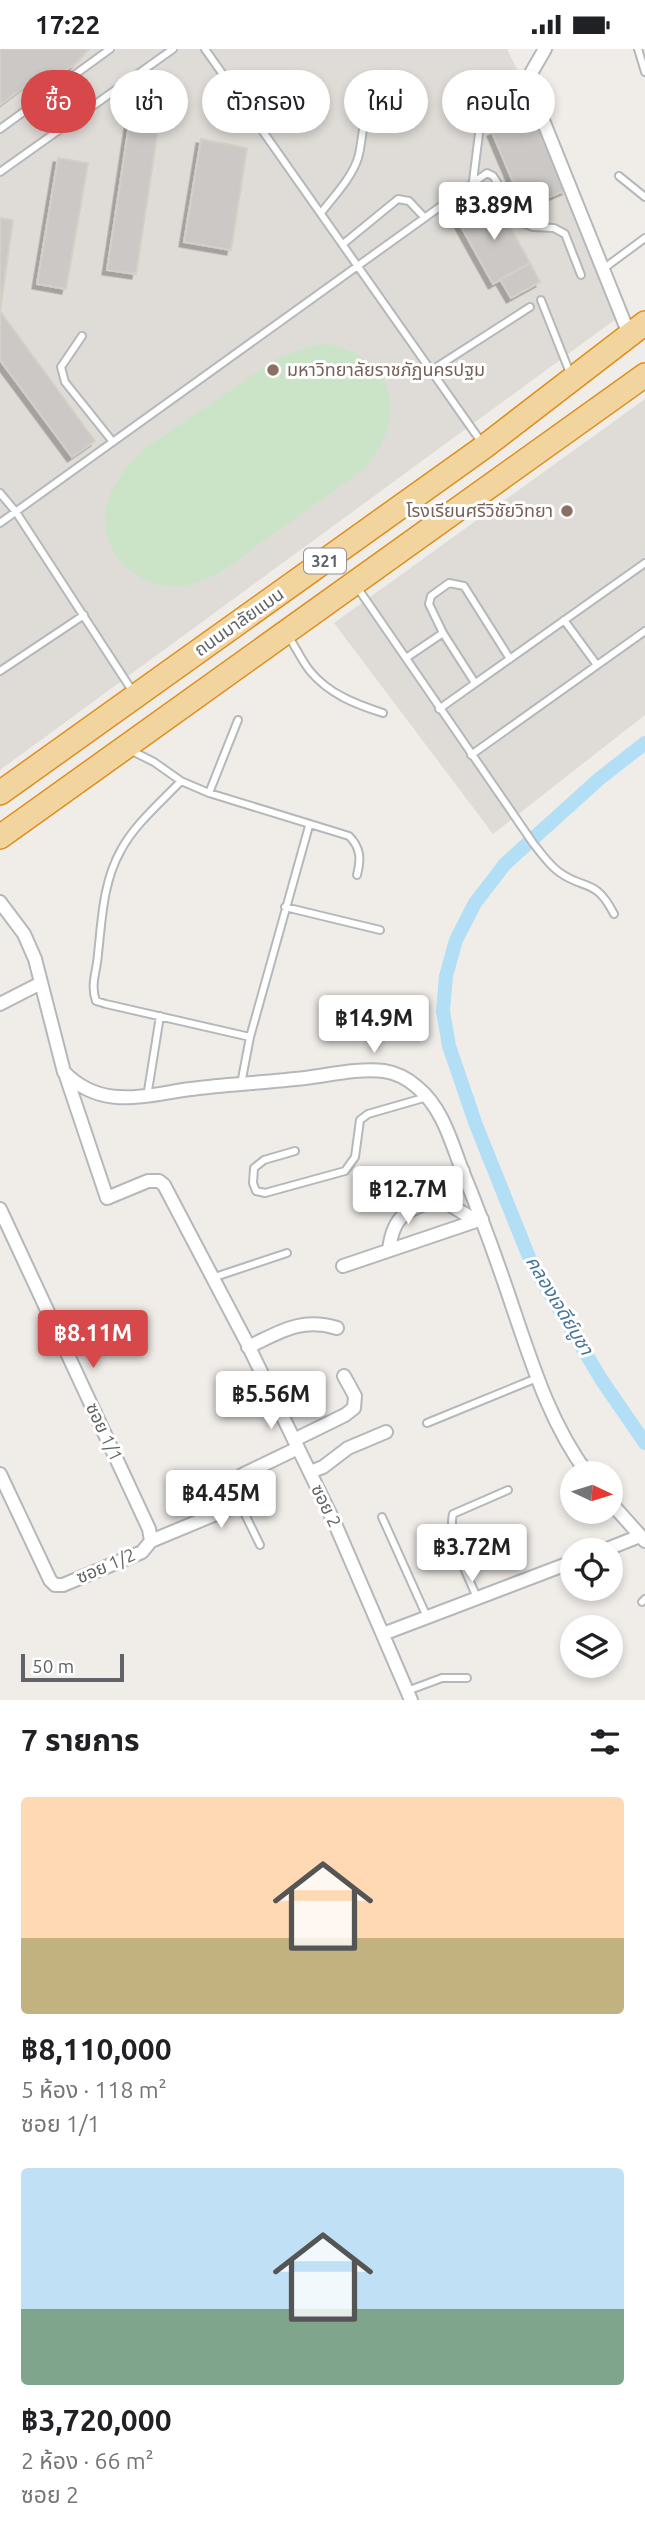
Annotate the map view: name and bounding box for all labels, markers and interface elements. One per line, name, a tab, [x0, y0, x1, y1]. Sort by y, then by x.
text: 17:22	[35, 10, 100, 39]
chip: ซื้อ	[21, 70, 96, 133]
chip: เช่า	[110, 70, 188, 133]
chip: ตัวกรอง	[202, 70, 330, 133]
chip: ใหม่	[344, 70, 428, 133]
chip: คอนโด	[442, 70, 555, 133]
pin: ฿3.89M	[437, 183, 551, 242]
text: ฿3.89M	[455, 192, 533, 217]
place label: มหาวิทยาลัยราชภัฏนครปฐม	[287, 359, 485, 380]
marker: มหาวิทยาลัยราชภัฏนครปฐม	[265, 362, 281, 378]
place label: โรงเรียนศรีวิชัยวิทยา	[406, 500, 553, 520]
marker: โรงเรียนศรีวิชัยวิทยา	[559, 503, 575, 519]
road number: 321	[304, 548, 346, 573]
street label: ถนนมาลัยแมน	[190, 583, 287, 659]
pin: ฿14.9M	[317, 995, 431, 1055]
text: ฿14.9M	[335, 1005, 413, 1030]
pin: ฿12.7M	[351, 1167, 465, 1226]
text: ฿12.7M	[369, 1176, 447, 1201]
water label: คลองเจดีย์บูชา	[520, 1252, 599, 1361]
pin: ฿8.11M	[36, 1311, 150, 1370]
text: ฿8.11M	[54, 1320, 132, 1345]
pin: ฿5.56M	[214, 1371, 328, 1431]
text: ฿5.56M	[232, 1381, 310, 1406]
street label: ซอย 1/1	[83, 1399, 127, 1464]
north arrow	[560, 1461, 623, 1524]
map controls	[560, 1461, 623, 1678]
pin: ฿4.45M	[164, 1471, 278, 1530]
text: ฿4.45M	[182, 1480, 260, 1505]
street label: ซอย 2	[308, 1481, 346, 1530]
pin: ฿3.72M	[415, 1525, 529, 1584]
text: ฿3.72M	[433, 1534, 511, 1559]
button: locate	[560, 1538, 623, 1601]
street label: ซอย 1/2	[73, 1544, 138, 1586]
button: layers	[560, 1615, 623, 1678]
scale bar	[21, 1651, 124, 1683]
text: 50 m	[32, 1655, 74, 1677]
text: 7 รายการ	[21, 1723, 140, 1757]
icon: filters	[586, 1723, 624, 1761]
icon: home	[260, 1843, 386, 1969]
text: ฿8,110,000	[21, 2032, 172, 2066]
text: 5 ห้อง · 118 m²	[21, 2077, 167, 2102]
text: ซอย 1/1	[21, 2111, 100, 2136]
icon: home	[260, 2214, 386, 2340]
text: ฿3,720,000	[21, 2403, 172, 2437]
text: 2 ห้อง · 66 m²	[21, 2448, 154, 2473]
text: ซอย 2	[21, 2482, 79, 2507]

